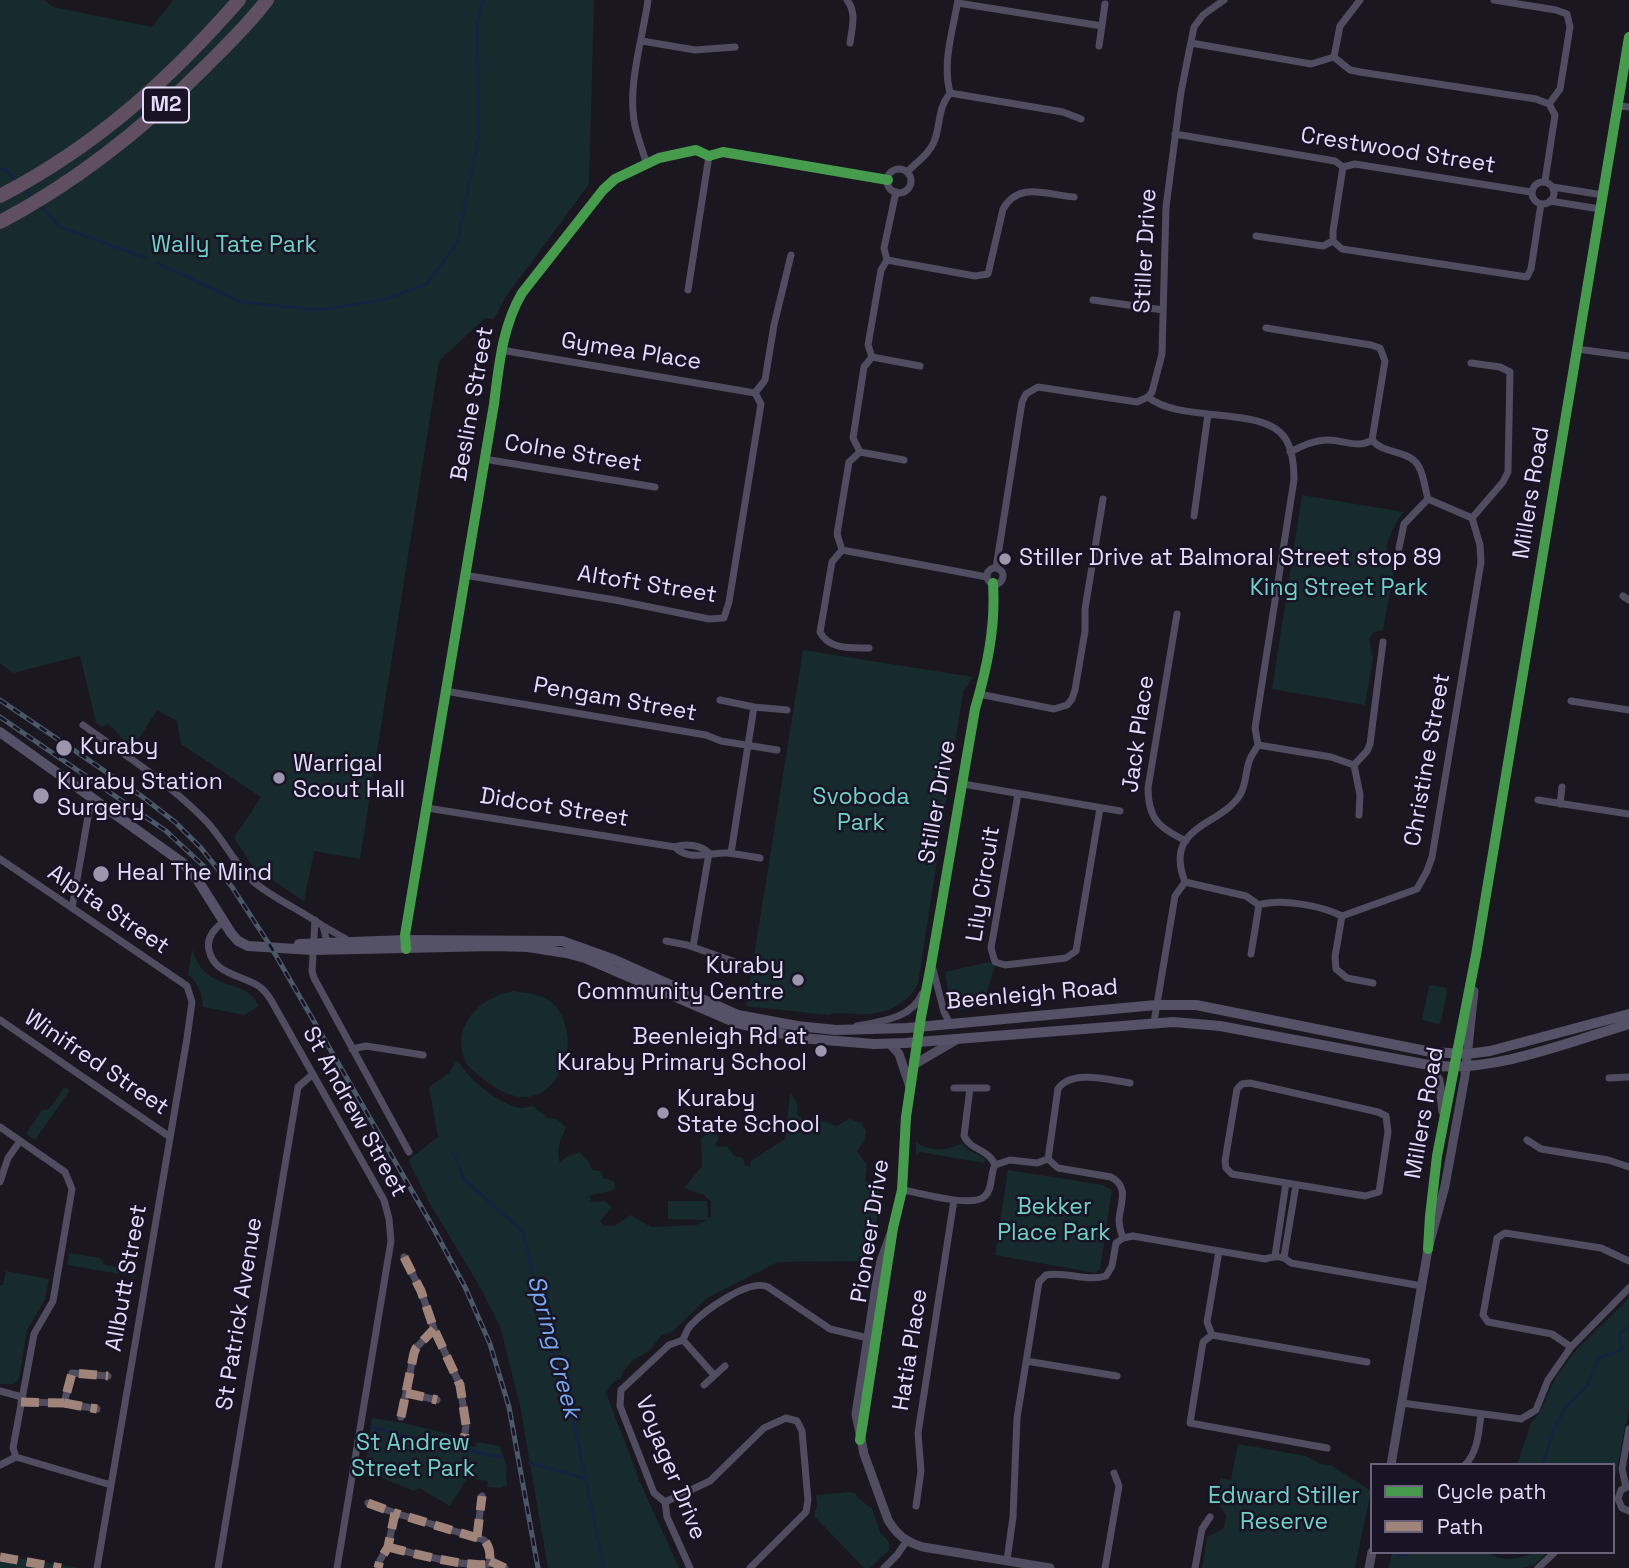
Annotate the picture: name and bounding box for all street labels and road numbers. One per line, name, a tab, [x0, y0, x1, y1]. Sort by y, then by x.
road number: M2	[143, 88, 189, 122]
street label: Crestwood Street	[1299, 122, 1497, 180]
street label: Stiller Drive	[1129, 188, 1163, 314]
street label: Besline Street	[446, 325, 500, 483]
street label: Gymea Place	[559, 327, 703, 377]
street label: Millers Road	[1508, 425, 1556, 561]
street label: Colne Street	[502, 430, 644, 478]
street label: Altoft Street	[575, 560, 719, 610]
street label: Christine Street	[1399, 671, 1457, 849]
street label: Pengam Street	[531, 672, 699, 728]
street label: Jack Place	[1117, 674, 1161, 794]
street label: Stiller Drive	[914, 738, 962, 866]
street label: Didcot Street	[478, 783, 630, 833]
street label: Lily Circuit	[961, 824, 1007, 944]
street label: Alpita Street	[42, 859, 174, 961]
street label: Beenleigh Road	[945, 974, 1119, 1016]
street label: Winifred Street	[18, 1004, 174, 1122]
street label: St Andrew Street	[296, 1022, 412, 1202]
street label: Millers Road	[1400, 1045, 1450, 1181]
street label: Pioneer Drive	[846, 1157, 896, 1305]
street label: Allbutt Street	[100, 1202, 154, 1354]
street label: St Patrick Avenue	[211, 1216, 269, 1412]
street label: Hatia Place	[888, 1287, 934, 1413]
street label: Voyager Drive	[629, 1392, 711, 1544]

